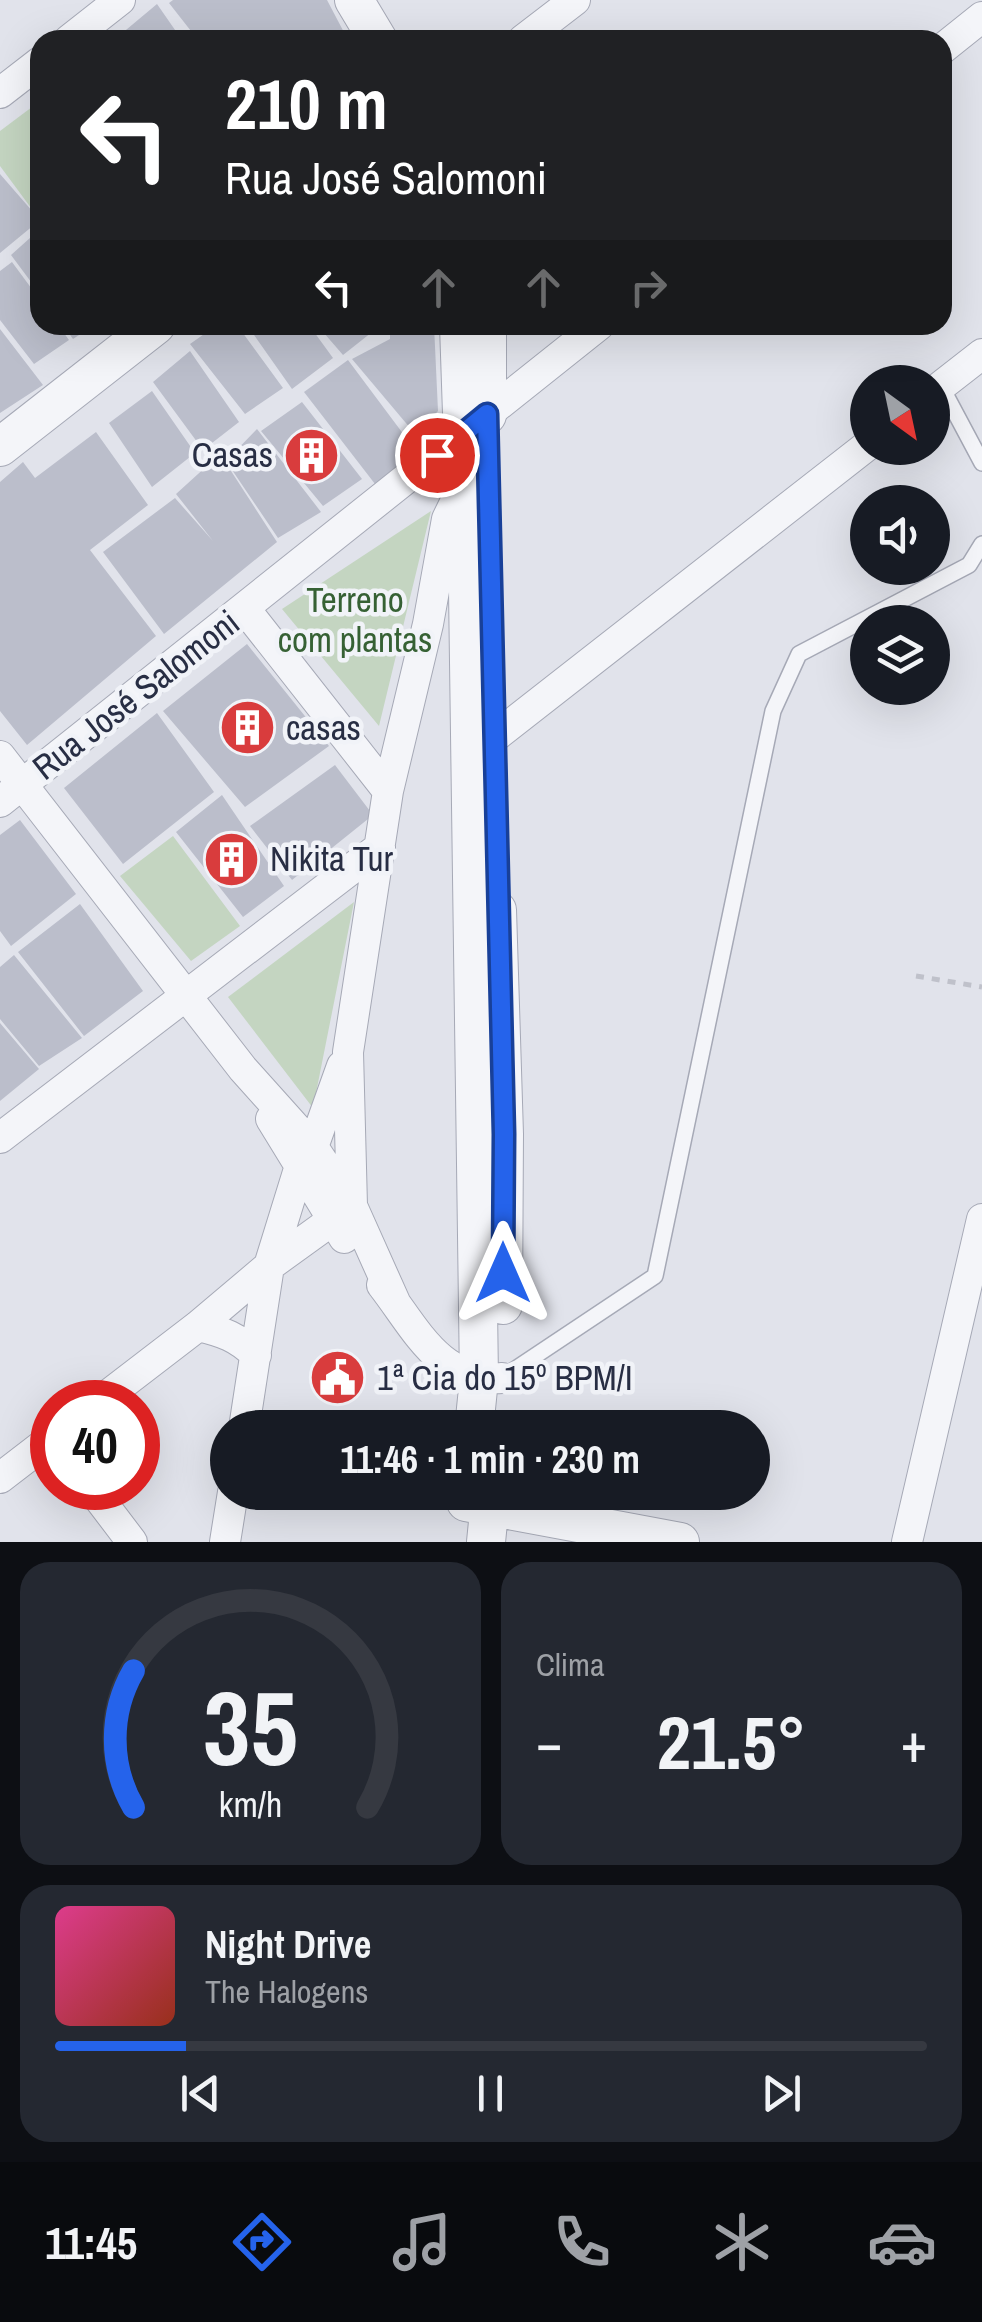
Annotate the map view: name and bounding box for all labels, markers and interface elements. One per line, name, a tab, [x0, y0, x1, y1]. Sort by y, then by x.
text: 210 m	[225, 57, 388, 151]
icon: left	[60, 70, 190, 200]
text: Rua José Salomoni	[225, 147, 547, 208]
icon: left	[306, 260, 361, 315]
icon: ahead	[411, 260, 466, 315]
icon: ahead	[516, 260, 571, 315]
icon: right	[621, 260, 676, 315]
north arrow	[850, 365, 950, 465]
map controls	[850, 365, 950, 705]
pin	[395, 413, 480, 498]
building icon: Casas	[282, 425, 342, 485]
icon: arrive	[410, 428, 465, 483]
place label: Casas	[192, 431, 273, 478]
button: sound	[850, 485, 950, 585]
park label: Terreno com plantas	[278, 576, 432, 663]
street label: Rua José Salomoni	[23, 599, 249, 790]
button: layers	[850, 605, 950, 705]
building icon: casas	[217, 698, 277, 758]
place label: casas	[286, 704, 361, 751]
building icon: Nikita Tur	[201, 829, 261, 889]
place label: Nikita Tur	[270, 835, 394, 882]
position arrow	[451, 1221, 555, 1325]
public building icon: 1ª Cia do 15º BPM/I	[308, 1348, 368, 1408]
place label: 1ª Cia do 15º BPM/I	[377, 1354, 633, 1401]
speed limit sign: 40	[30, 1380, 160, 1510]
text: 11:46 · 1 min · 230 m	[340, 1434, 640, 1485]
text: Clima	[536, 1643, 605, 1686]
text: 35	[203, 1657, 298, 1797]
text: 21.5°	[657, 1691, 806, 1792]
text: −	[536, 1705, 562, 1779]
text: +	[901, 1705, 927, 1779]
text: km/h	[219, 1780, 282, 1828]
text: Night Drive	[205, 1919, 371, 1970]
text: The Halogens	[205, 1970, 368, 2013]
icon: previous	[173, 2066, 228, 2121]
icon: pause	[463, 2066, 518, 2121]
icon: next	[754, 2066, 809, 2121]
icon: directions	[227, 2207, 297, 2277]
icon: music	[387, 2207, 457, 2277]
icon: phone	[547, 2207, 617, 2277]
icon: climate	[707, 2207, 777, 2277]
icon: car	[867, 2207, 937, 2277]
text: 11:45	[45, 2212, 137, 2273]

